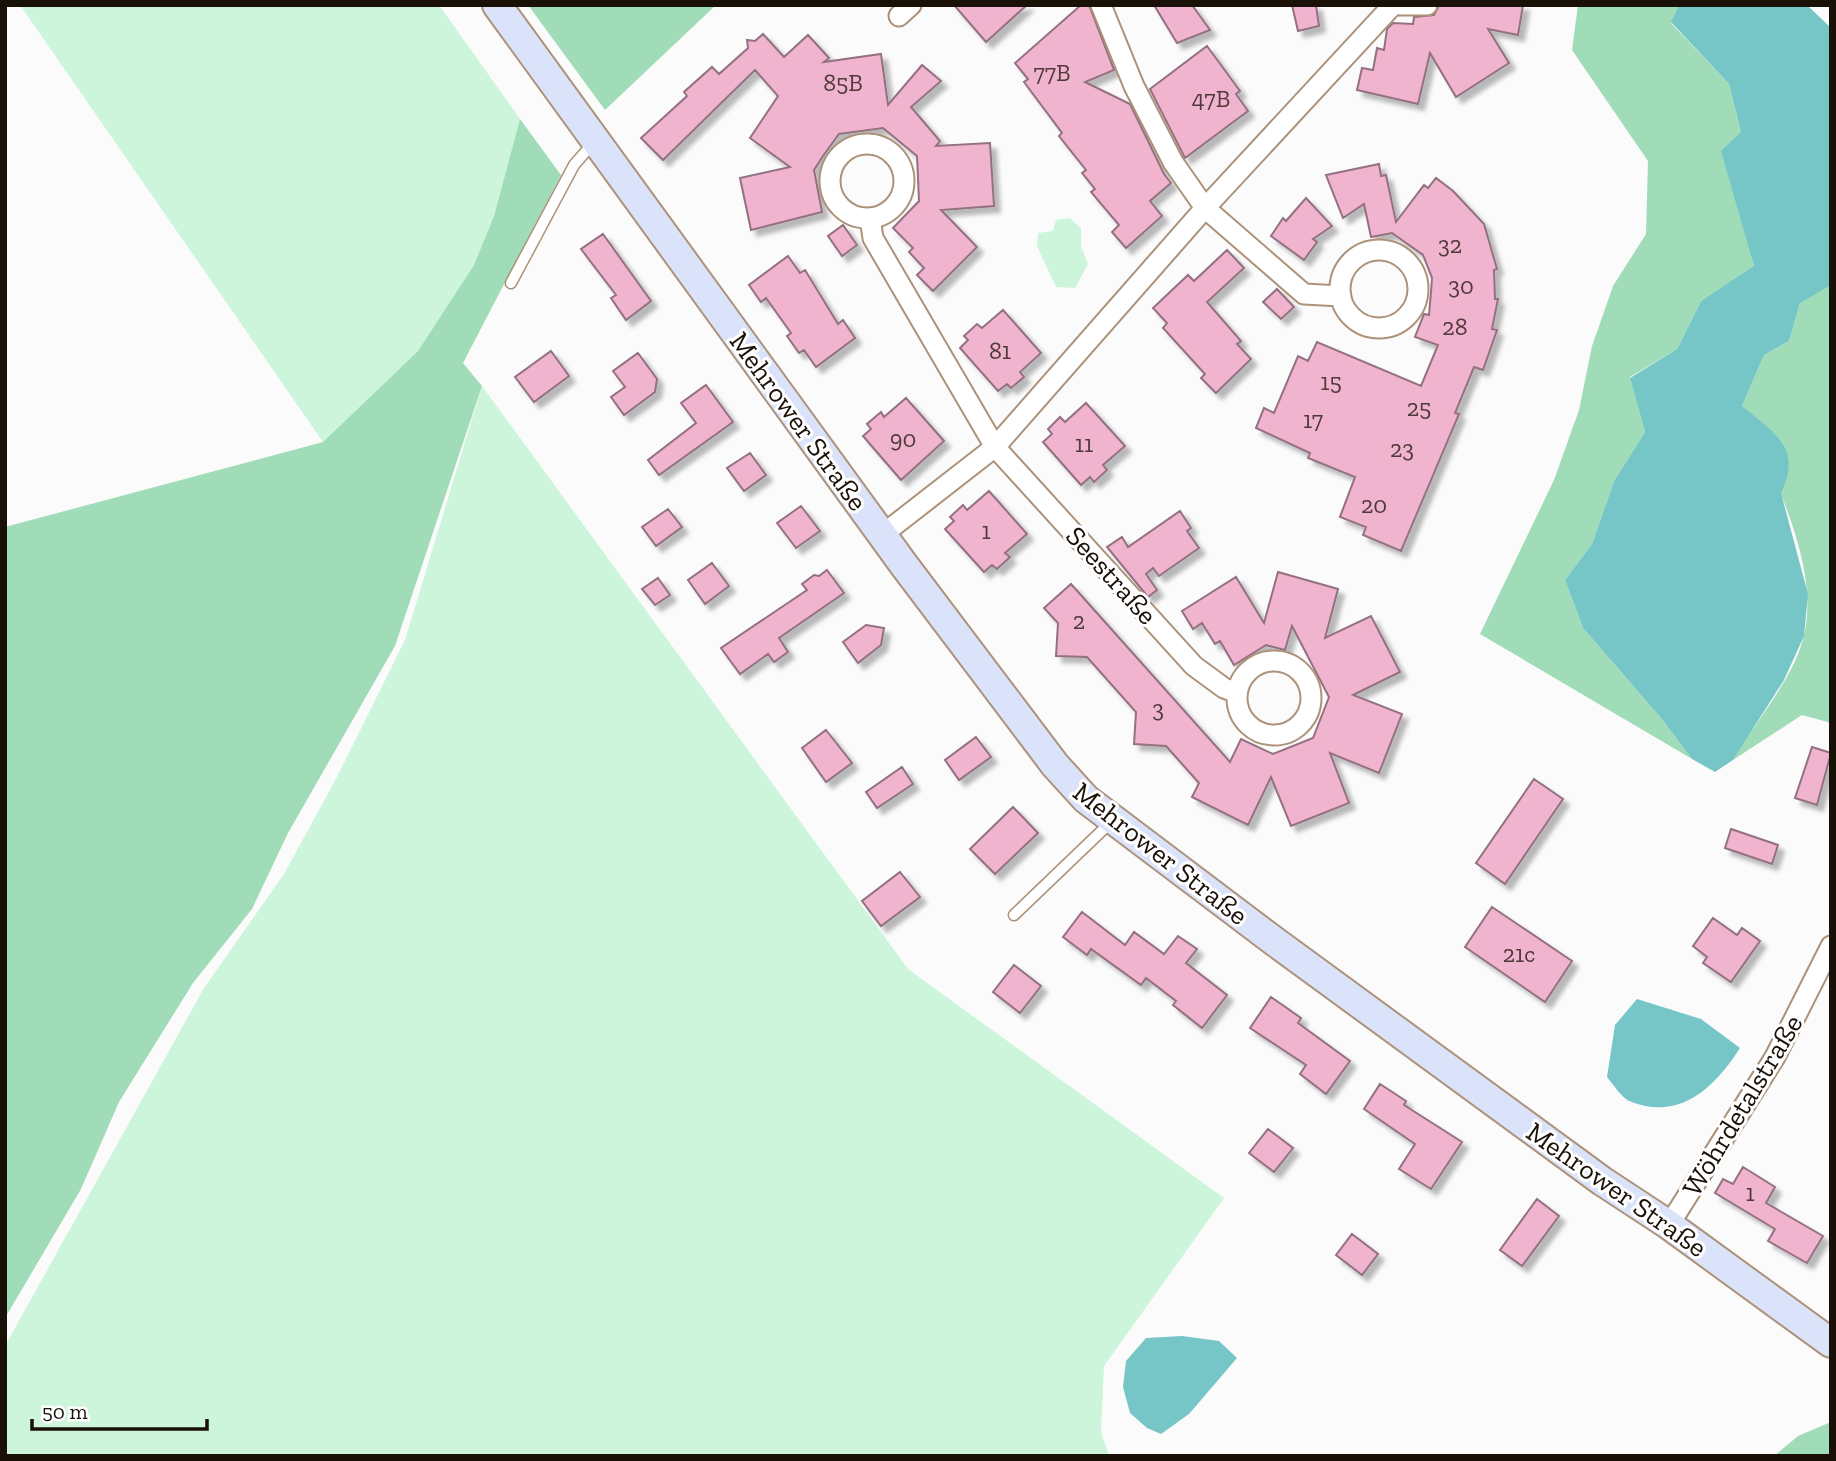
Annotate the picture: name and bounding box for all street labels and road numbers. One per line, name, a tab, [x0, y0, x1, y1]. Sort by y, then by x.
street label: Mehrower Straße	[723, 326, 874, 517]
street label: Seestraße	[1059, 519, 1164, 631]
street label: Mehrower Straße	[1067, 775, 1255, 932]
street label: Wöhrdetalstraße	[1675, 1009, 1810, 1202]
street label: Mehrower Straße	[1520, 1115, 1713, 1264]

